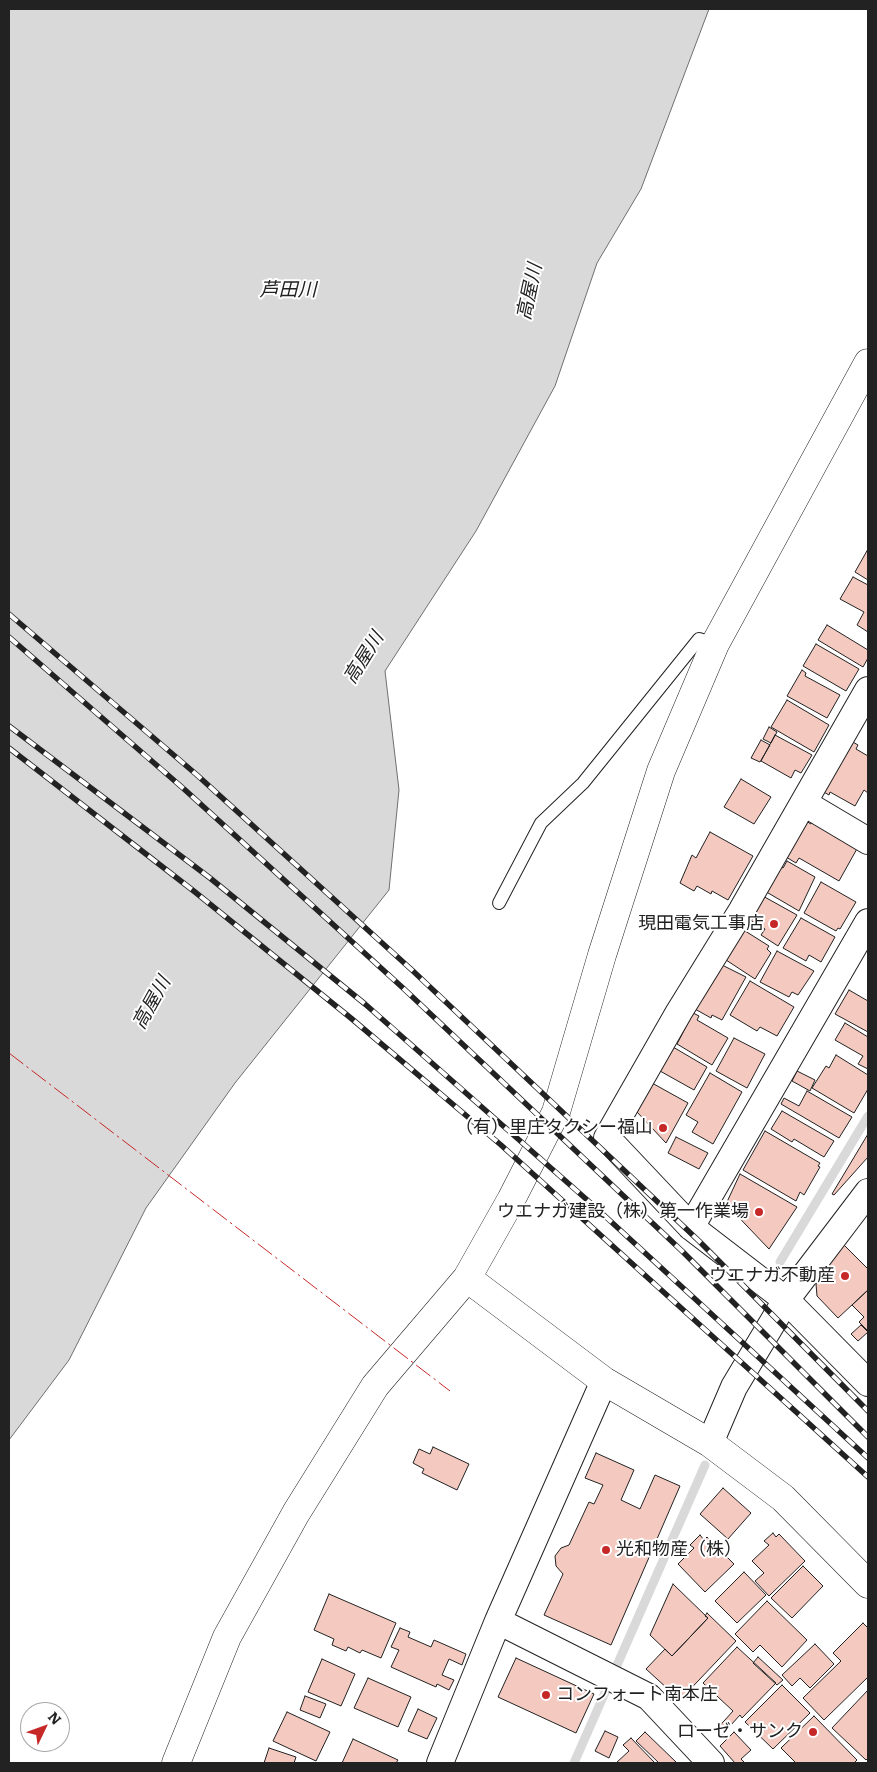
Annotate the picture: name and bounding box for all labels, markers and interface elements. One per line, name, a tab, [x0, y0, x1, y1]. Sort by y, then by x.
water label: 高屋川	[513, 262, 547, 322]
water label: 芦田川	[260, 279, 316, 301]
water label: 高屋川	[339, 628, 389, 688]
place label: 現田電気工事店	[638, 913, 764, 935]
marker: 現田電気工事店	[768, 918, 780, 930]
water label: 高屋川	[128, 973, 176, 1033]
place label: （有）里庄タクシー福山	[455, 1117, 653, 1139]
marker: （有）里庄タクシー福山	[657, 1122, 669, 1134]
place label: ウエナガ建設（株）第一作業場	[497, 1201, 749, 1223]
marker: ウエナガ建設（株）第一作業場	[753, 1206, 765, 1218]
place label: ウエナガ不動産	[709, 1265, 835, 1287]
marker: ウエナガ不動産	[839, 1270, 851, 1282]
place label: 光和物産（株）	[616, 1539, 742, 1561]
marker: 光和物産（株）	[600, 1544, 612, 1556]
place label: コンフォート南本庄	[556, 1684, 718, 1706]
marker: コンフォート南本庄	[540, 1689, 552, 1701]
north arrow	[20, 1702, 70, 1752]
text: N	[44, 1707, 67, 1729]
place label: ローゼ・サンク	[677, 1721, 803, 1743]
marker: ローゼ・サンク	[807, 1726, 819, 1738]

